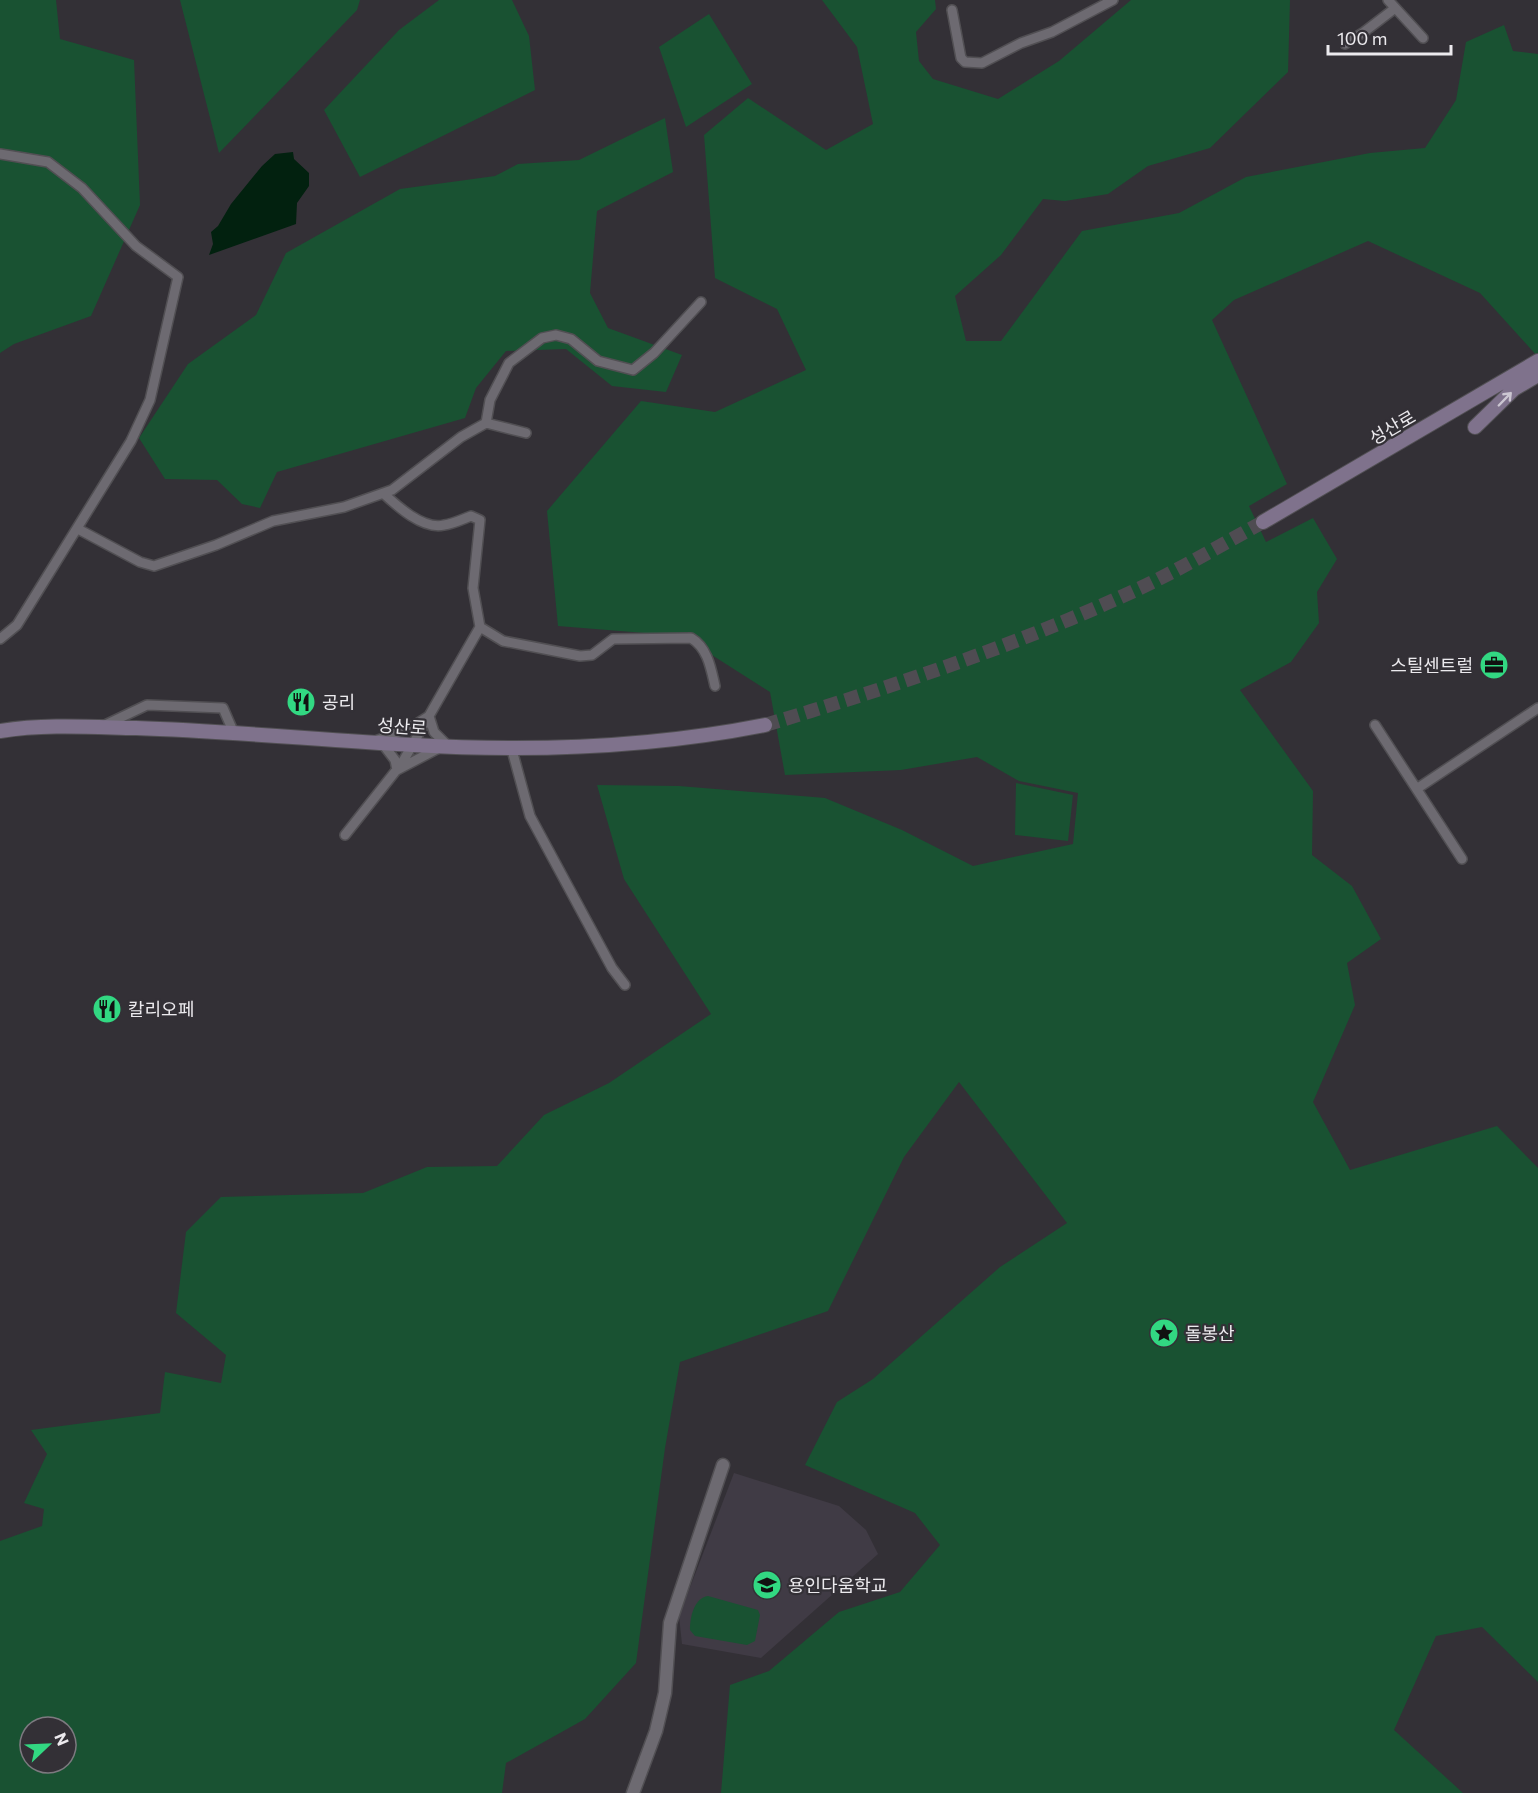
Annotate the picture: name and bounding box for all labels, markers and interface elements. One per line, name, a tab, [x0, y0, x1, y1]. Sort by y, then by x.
scale bar	[1328, 18, 1451, 56]
text: 100 m	[1337, 27, 1387, 49]
one-way arrow	[1498, 391, 1512, 406]
street label: 성산로	[1365, 405, 1419, 449]
office icon: 스틸센트럴	[1478, 649, 1510, 681]
place label: 스틸센트럴	[1390, 654, 1473, 676]
restaurant icon: 공리	[285, 686, 317, 718]
place label: 공리	[322, 691, 355, 713]
street label: 성산로	[376, 713, 428, 739]
restaurant icon: 칼리오페	[91, 993, 123, 1025]
place label: 칼리오페	[128, 998, 194, 1020]
place icon: 돌봉산	[1148, 1317, 1180, 1349]
place label: 돌봉산	[1185, 1322, 1235, 1344]
school or university icon: 용인다움학교	[751, 1569, 783, 1601]
place label: 용인다움학교	[788, 1574, 887, 1596]
north arrow	[18, 1715, 78, 1775]
text: N	[51, 1730, 73, 1748]

